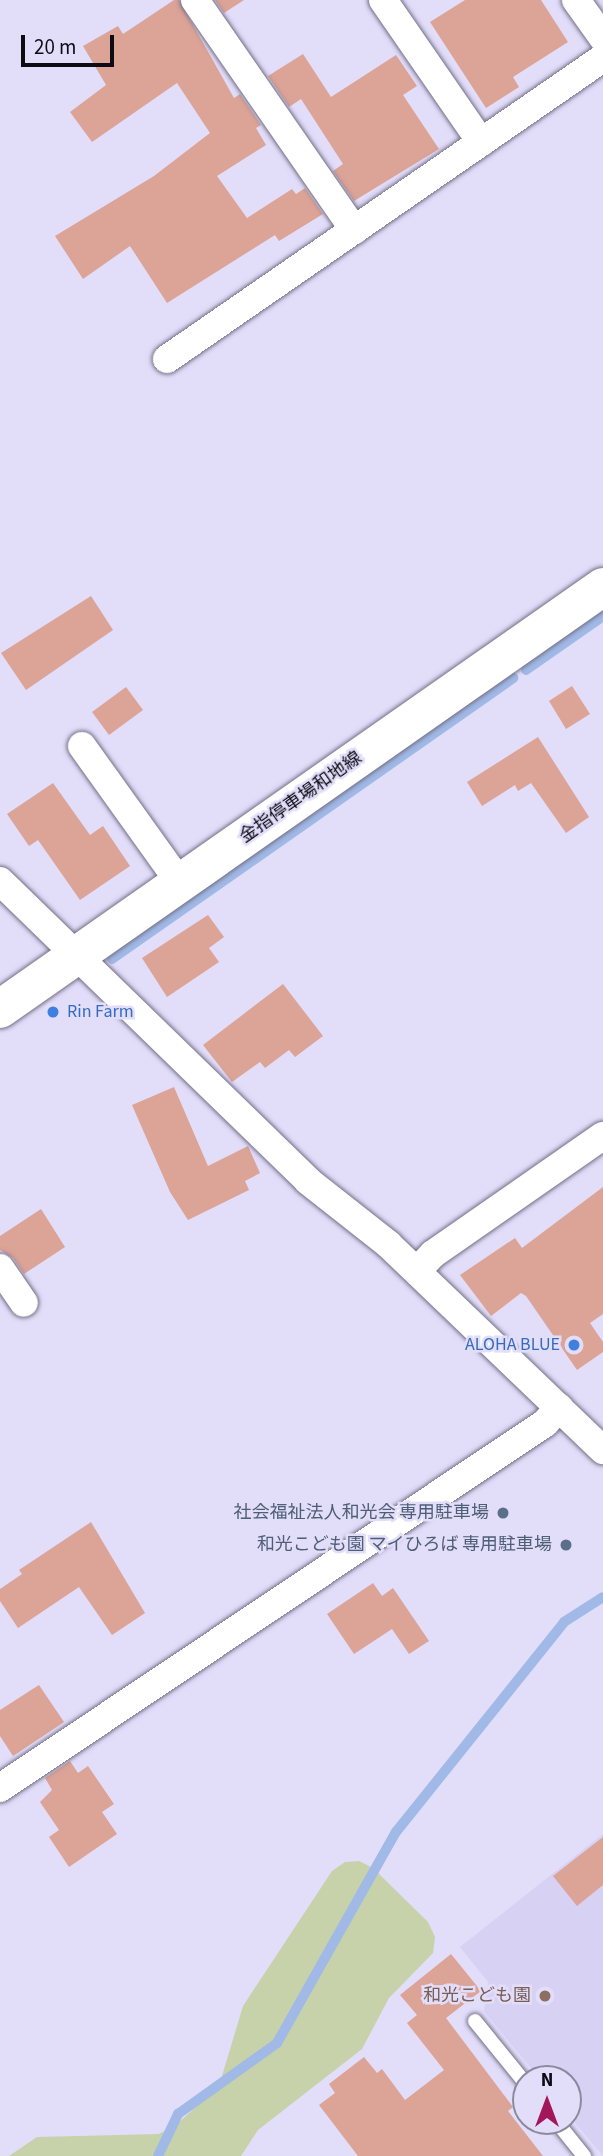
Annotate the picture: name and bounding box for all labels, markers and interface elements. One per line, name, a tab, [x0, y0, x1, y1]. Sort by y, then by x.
scale bar	[24, 21, 117, 65]
text: 20 m	[34, 32, 76, 62]
street label: 金指停車場和地線	[236, 748, 366, 848]
place label: Rin Farm	[67, 1001, 134, 1023]
marker: Rin Farm	[45, 1004, 61, 1020]
place label: ALOHA BLUE	[465, 1334, 560, 1356]
marker: ALOHA BLUE	[566, 1337, 582, 1353]
place label: 社会福祉法人和光会 専用駐車場	[233, 1502, 489, 1524]
marker: 社会福祉法人和光会 専用駐車場	[495, 1505, 511, 1521]
place label: 和光こども園 マイひろば 専用駐車場	[257, 1534, 552, 1556]
marker: 和光こども園 マイひろば 専用駐車場	[558, 1537, 574, 1553]
place label: 和光こども園	[423, 1985, 531, 2007]
marker: 和光こども園	[537, 1988, 553, 2004]
north arrow	[512, 2065, 582, 2135]
text: N	[541, 2067, 553, 2094]

